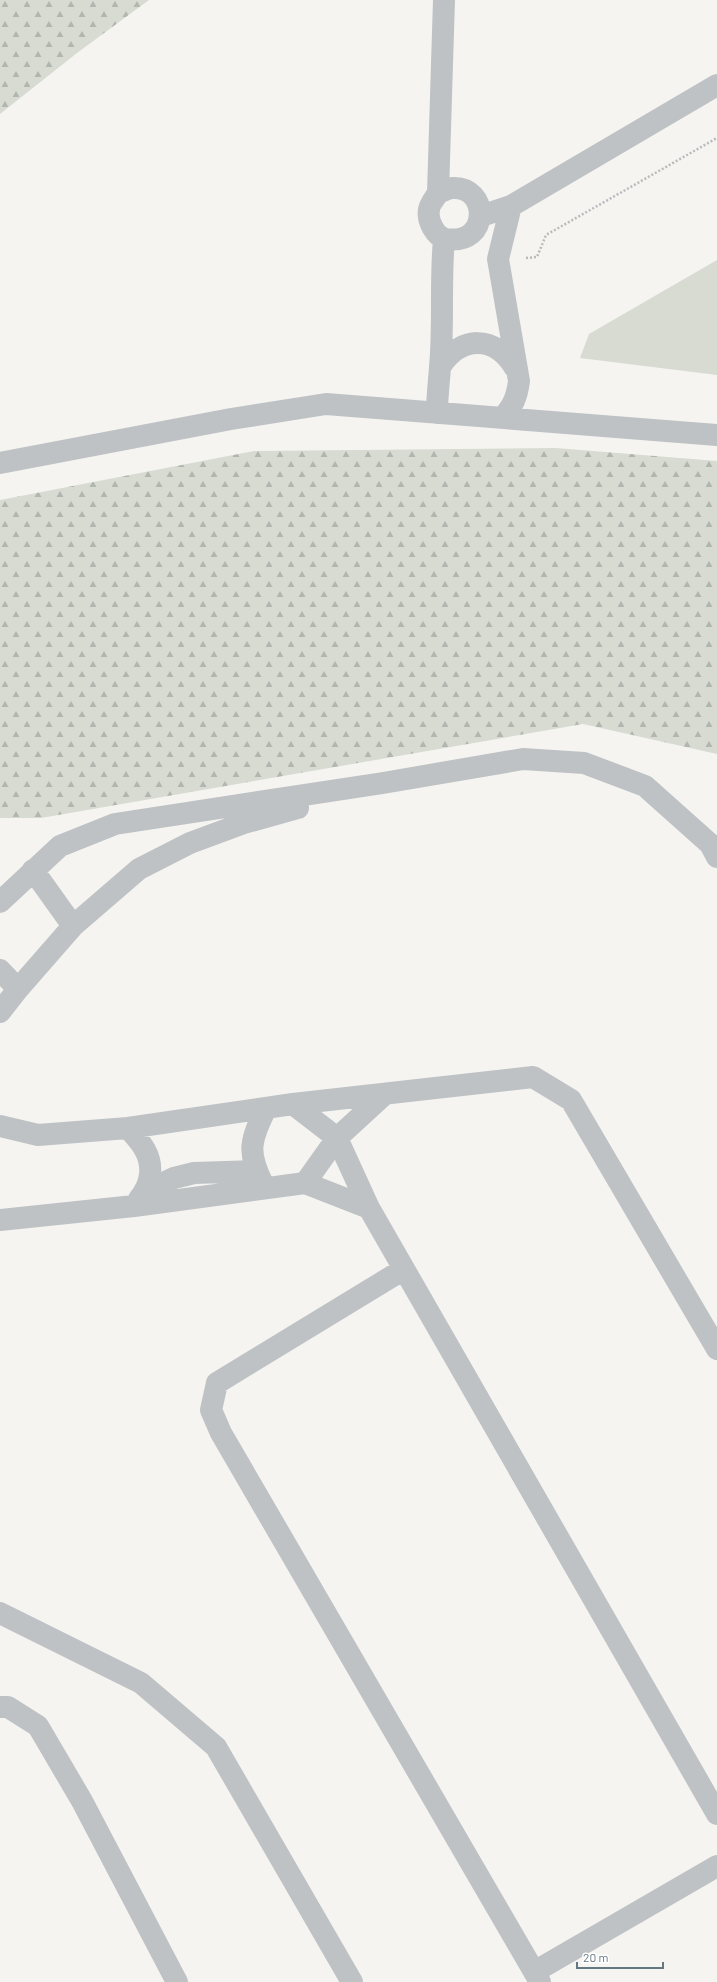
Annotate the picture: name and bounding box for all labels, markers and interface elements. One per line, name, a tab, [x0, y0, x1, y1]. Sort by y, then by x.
scale bar	[577, 1944, 663, 1970]
text: 20 m	[583, 1950, 609, 1964]

